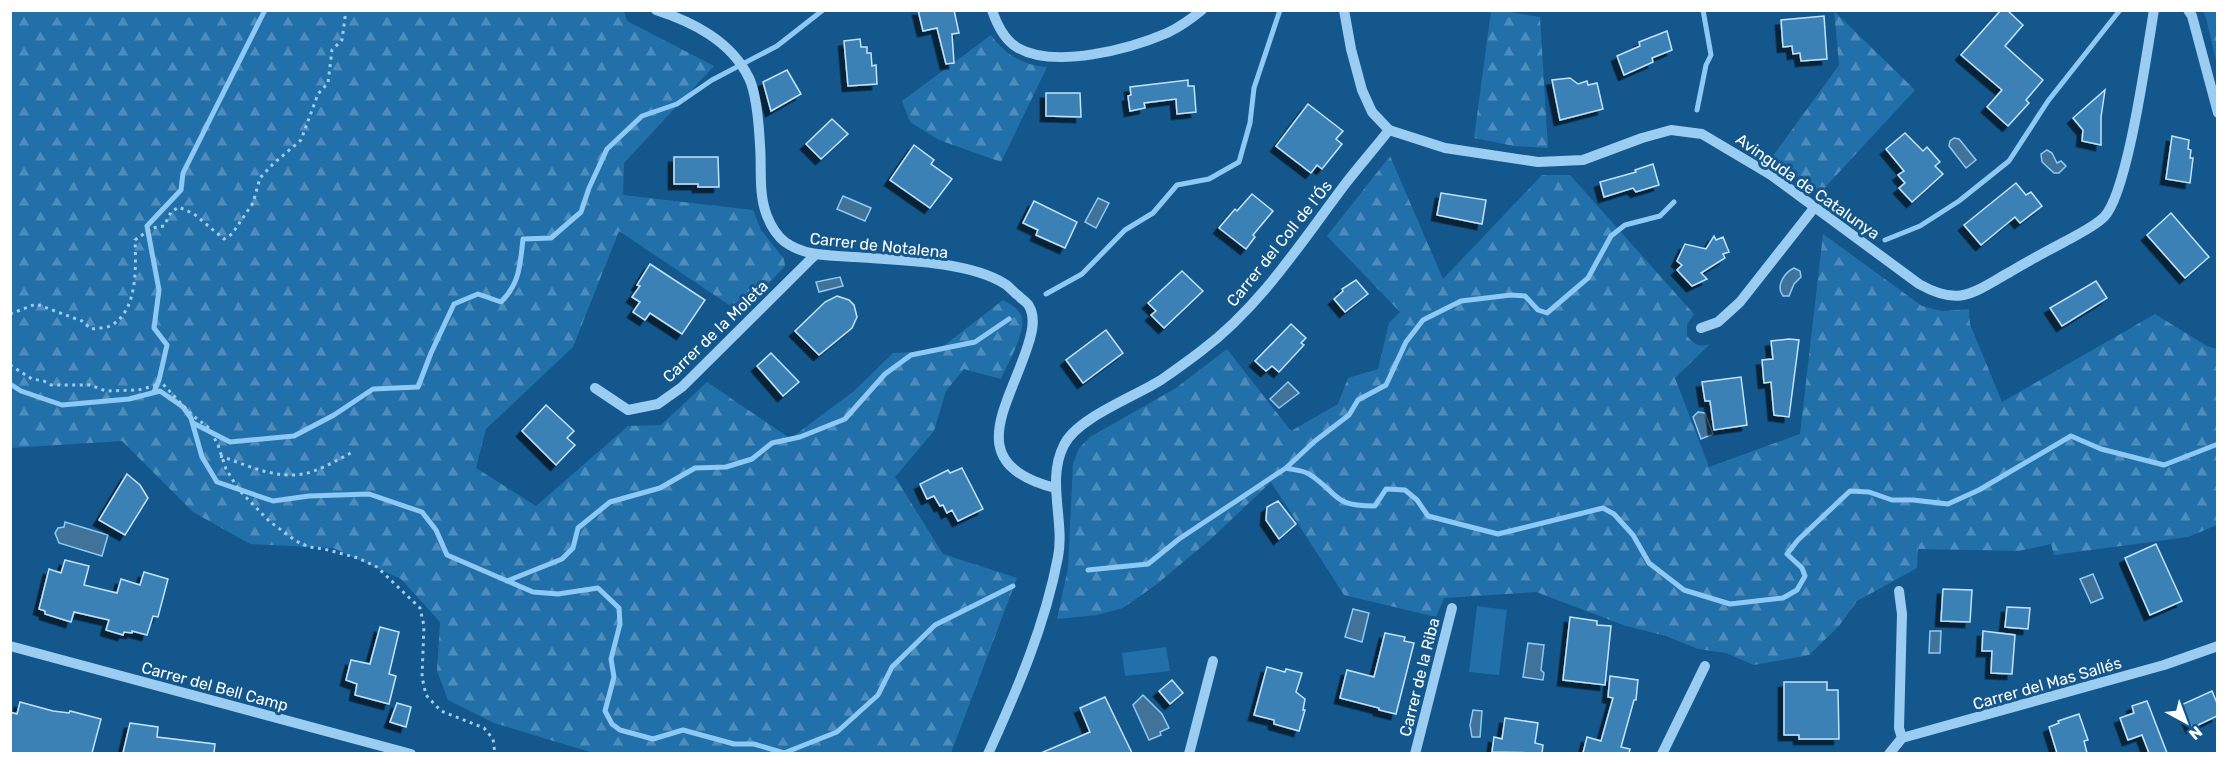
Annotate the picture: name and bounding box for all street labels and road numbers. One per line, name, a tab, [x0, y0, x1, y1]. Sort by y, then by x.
street label: Avinguda de Catalunya	[1732, 129, 1883, 243]
street label: Carrer del Coll de l'Ós	[1222, 176, 1336, 310]
street label: Carrer de Notalena	[809, 229, 949, 262]
street label: Carrer de la Moleta	[659, 276, 772, 386]
street label: Carrer de la Riba	[1396, 616, 1443, 739]
street label: Carrer del Mas Sallés	[1971, 653, 2124, 714]
street label: Carrer del Bell Camp	[139, 658, 290, 715]

